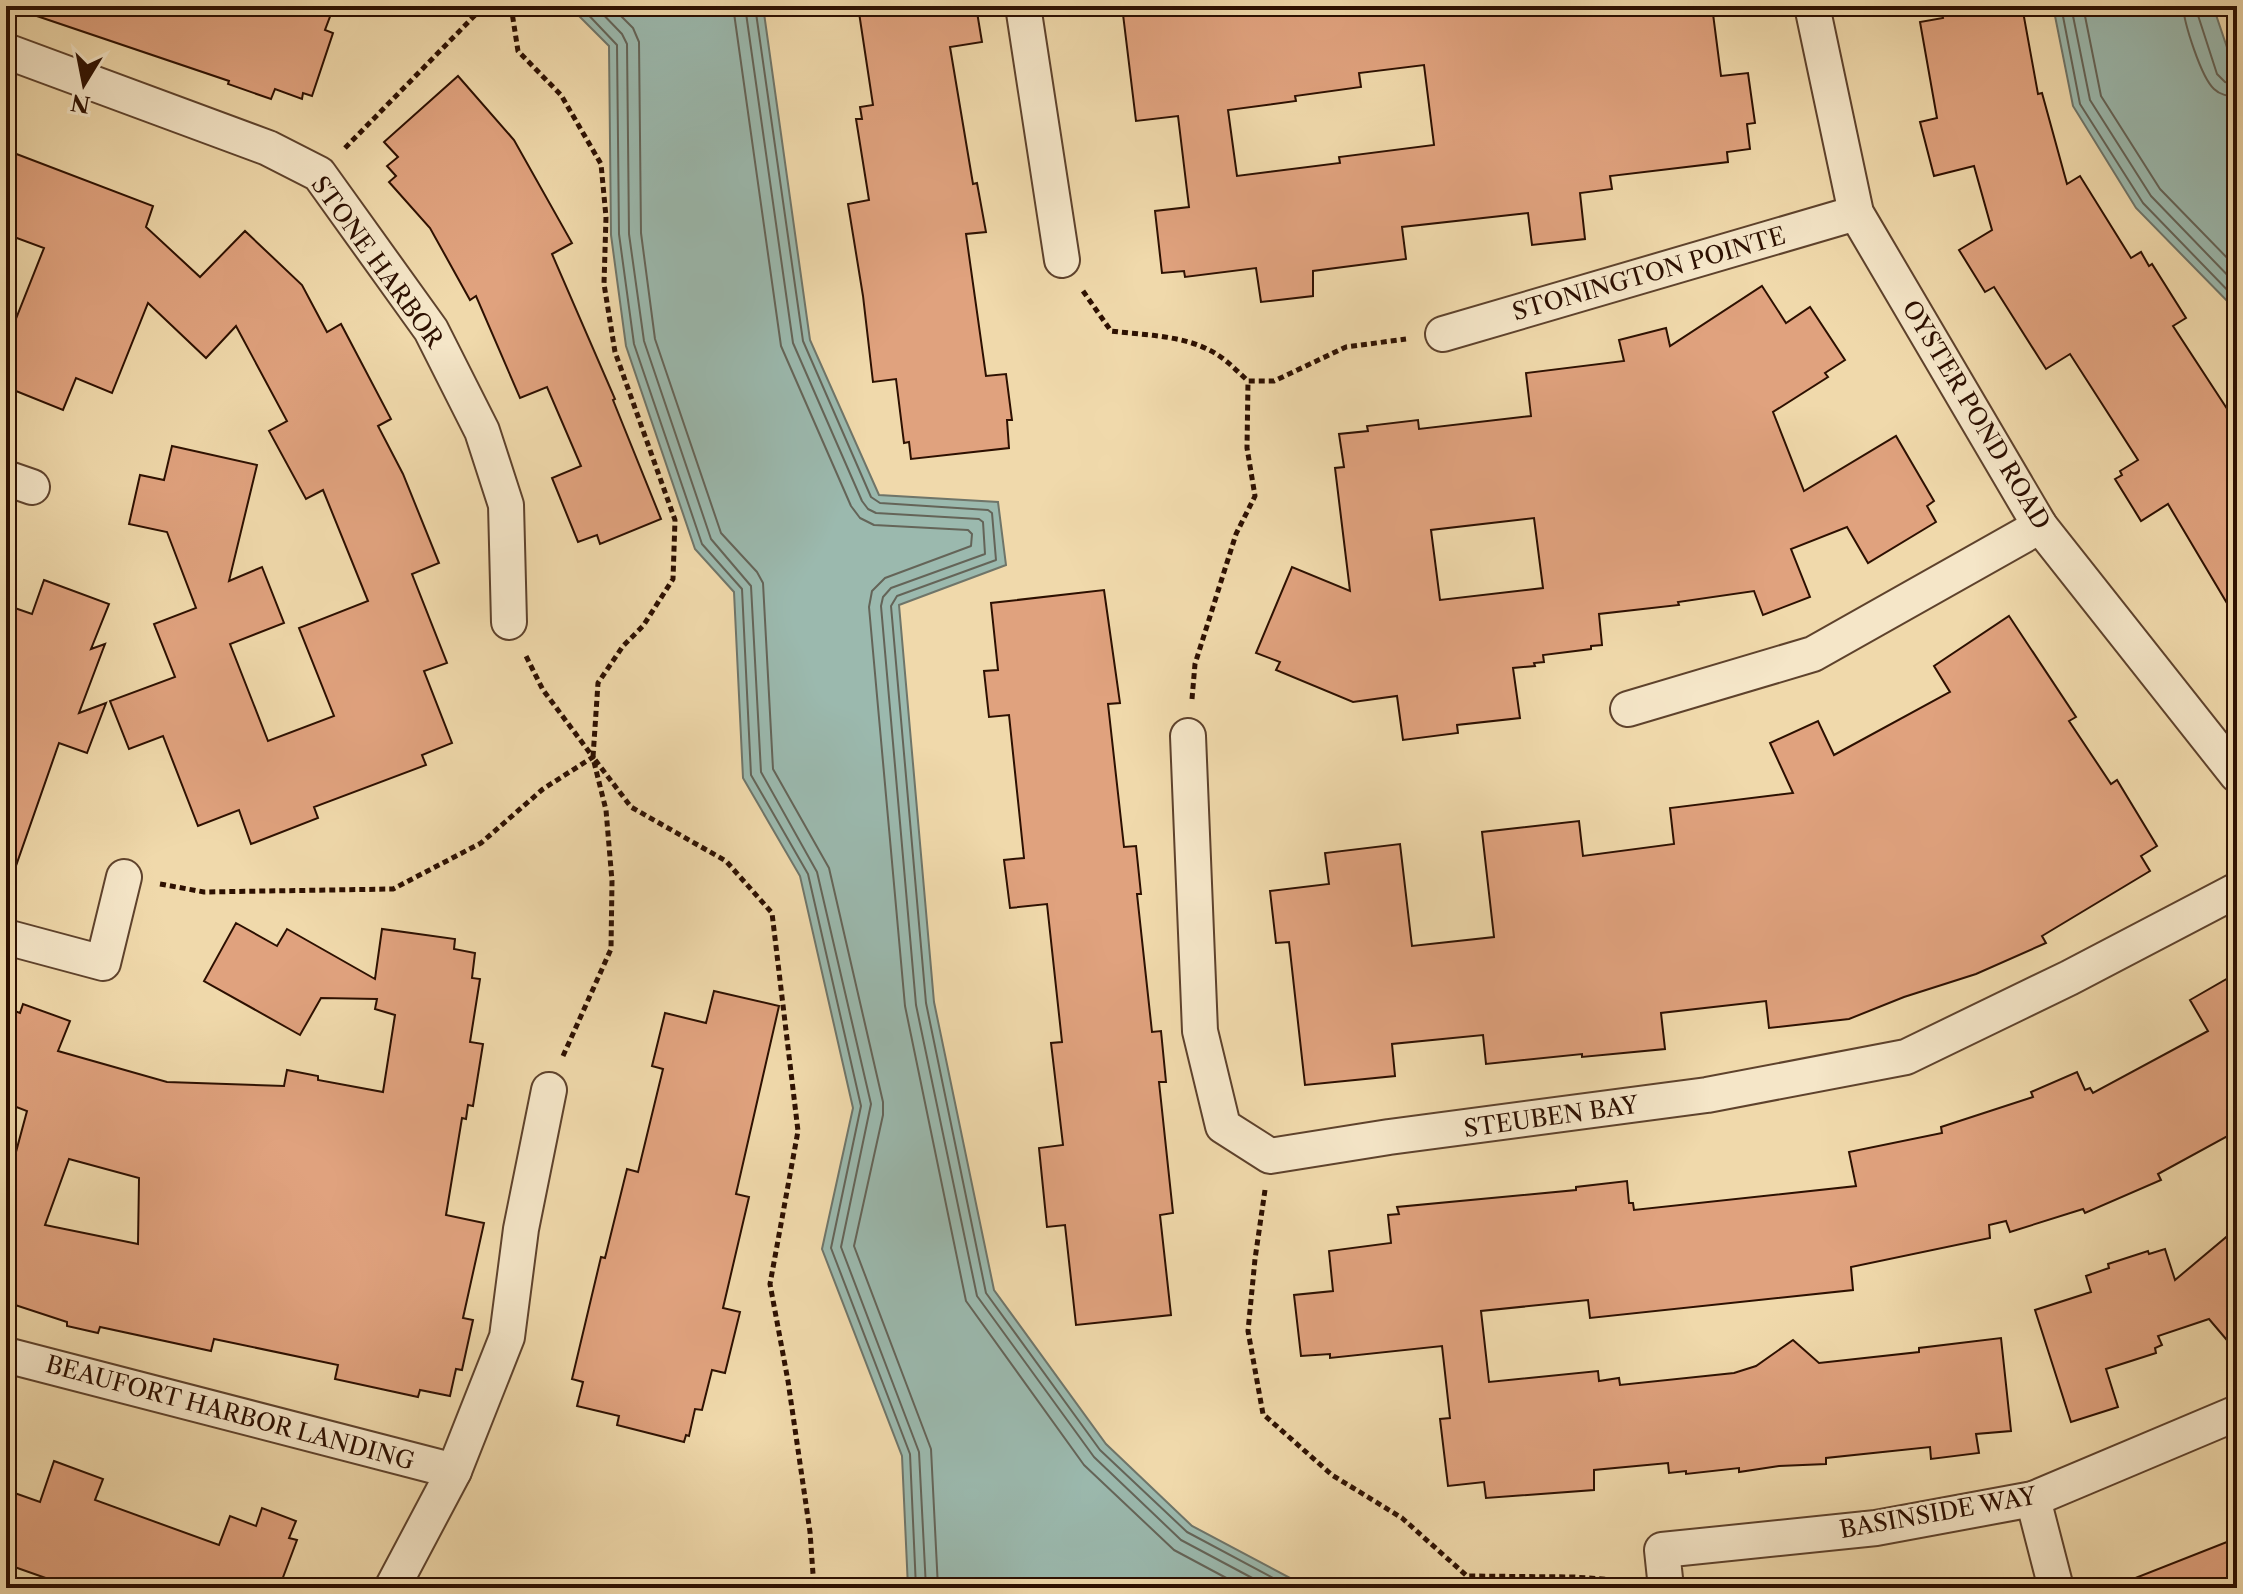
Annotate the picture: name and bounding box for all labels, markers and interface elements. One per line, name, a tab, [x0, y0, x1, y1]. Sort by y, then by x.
north arrow	[44, 44, 124, 124]
text: N	[69, 88, 92, 118]
street label: STONE HARBOR	[306, 170, 450, 354]
street label: STONINGTON POINTE	[1509, 221, 1789, 326]
street label: OYSTER POND ROAD	[1896, 295, 2056, 535]
street label: STEUBEN BAY	[1462, 1090, 1641, 1143]
street label: BEAUFORT HARBOR LANDING	[43, 1349, 418, 1476]
street label: BASINSIDE WAY	[1837, 1481, 2040, 1544]

